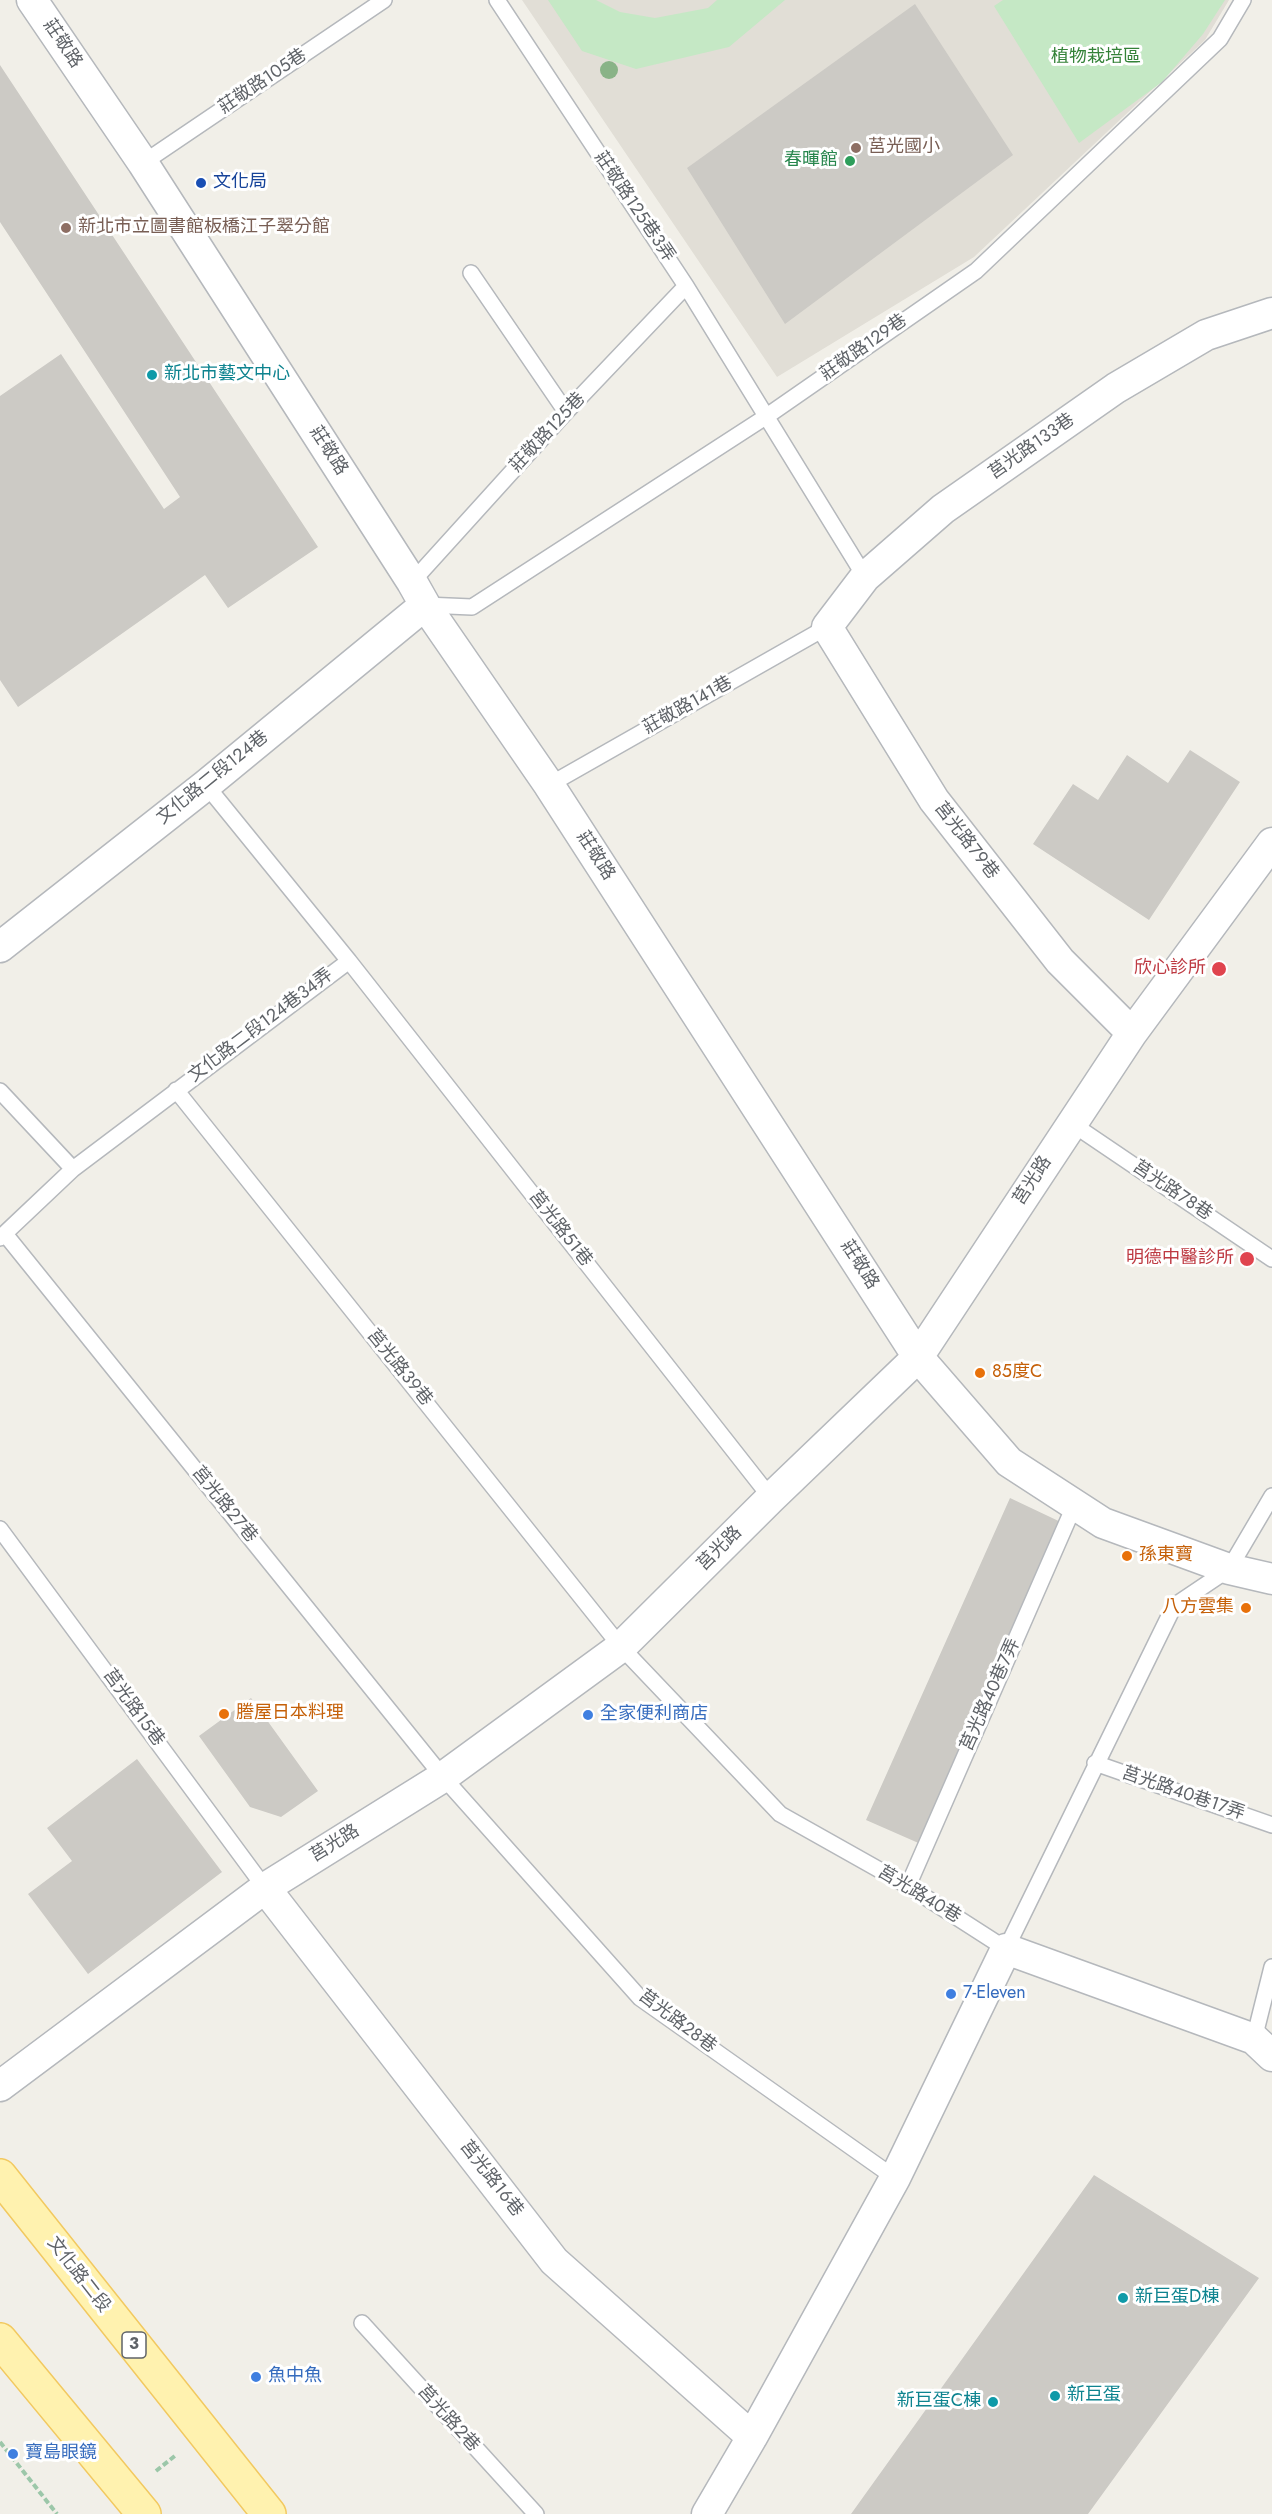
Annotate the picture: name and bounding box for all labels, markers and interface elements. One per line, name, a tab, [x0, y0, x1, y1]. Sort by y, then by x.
street label: 莊敬路	[38, 16, 86, 72]
street label: 莊敬路105巷	[215, 45, 311, 119]
park label: 植物栽培區	[1051, 47, 1141, 69]
place label: 莒光國小	[868, 137, 940, 159]
marker: 莒光國小	[849, 141, 863, 155]
street label: 莊敬路125巷3弄	[589, 148, 679, 266]
place label: 春暉館	[784, 150, 838, 172]
marker: 春暉館	[843, 154, 857, 168]
place label: 文化局	[213, 172, 267, 194]
marker: 文化局	[194, 176, 208, 190]
place label: 新北市立圖書館板橋江子翠分館	[78, 217, 330, 239]
marker: 新北市立圖書館板橋江子翠分館	[59, 221, 73, 235]
street label: 莊敬路129巷	[817, 310, 911, 386]
place label: 新北市藝文中心	[164, 364, 290, 386]
marker: 新北市藝文中心	[145, 368, 159, 382]
street label: 莊敬路125巷	[506, 389, 590, 477]
street label: 莒光路133巷	[985, 410, 1079, 484]
street label: 莊敬路	[304, 422, 352, 480]
street label: 莊敬路141巷	[640, 673, 736, 739]
street label: 文化路二段124巷	[153, 727, 273, 829]
street label: 莒光路79巷	[929, 798, 1003, 884]
street label: 莊敬路	[571, 827, 619, 885]
place label: 欣心診所	[1134, 958, 1206, 980]
marker: 欣心診所	[1210, 960, 1228, 978]
street label: 文化路二段124巷34弄	[185, 965, 337, 1087]
street label: 莒光路	[1009, 1152, 1057, 1210]
street label: 莒光路78巷	[1128, 1157, 1216, 1225]
street label: 莒光路51巷	[524, 1187, 596, 1271]
street label: 莊敬路	[835, 1236, 883, 1294]
place label: 明德中醫診所	[1126, 1248, 1234, 1270]
marker: 明德中醫診所	[1238, 1250, 1256, 1268]
street label: 莒光路39巷	[362, 1325, 436, 1411]
place label: 85度C	[992, 1362, 1042, 1384]
marker: 85度C	[973, 1366, 987, 1380]
street label: 莒光路27巷	[187, 1463, 261, 1547]
street label: 莒光路	[693, 1522, 747, 1576]
place label: 孫東寶	[1139, 1545, 1193, 1567]
marker: 孫東寶	[1120, 1549, 1134, 1563]
place label: 八方雲集	[1162, 1597, 1234, 1619]
marker: 八方雲集	[1239, 1601, 1253, 1615]
street label: 莒光路40巷7弄	[957, 1635, 1025, 1755]
street label: 莒光路15巷	[98, 1665, 168, 1751]
place label: 謄屋日本料理	[236, 1703, 344, 1725]
place label: 全家便利商店	[600, 1704, 708, 1726]
marker: 謄屋日本料理	[217, 1707, 231, 1721]
marker: 全家便利商店	[581, 1708, 595, 1722]
street label: 莒光路40巷17弄	[1119, 1763, 1247, 1825]
street label: 莒光路	[306, 1821, 364, 1867]
street label: 莒光路40巷	[873, 1862, 965, 1928]
place label: 7-Eleven	[963, 1983, 1026, 2005]
street label: 莒光路28巷	[634, 1986, 720, 2058]
marker: 7-Eleven	[944, 1987, 958, 2001]
street label: 莒光路16巷	[455, 2137, 527, 2221]
street label: 文化路二段	[42, 2233, 114, 2317]
place label: 新巨蛋D棟	[1135, 2287, 1219, 2309]
marker: 新巨蛋D棟	[1116, 2291, 1130, 2305]
road number: 3	[122, 2332, 146, 2358]
place label: 魚中魚	[268, 2366, 322, 2388]
marker: 魚中魚	[249, 2370, 263, 2384]
street label: 莒光路2巷	[412, 2381, 484, 2457]
place label: 新巨蛋	[1067, 2385, 1121, 2407]
marker: 新巨蛋	[1048, 2389, 1062, 2403]
place label: 新巨蛋C棟	[897, 2391, 981, 2413]
marker: 新巨蛋C棟	[986, 2395, 1000, 2409]
place label: 寶島眼鏡	[25, 2443, 97, 2465]
marker: 寶島眼鏡	[6, 2447, 20, 2461]

